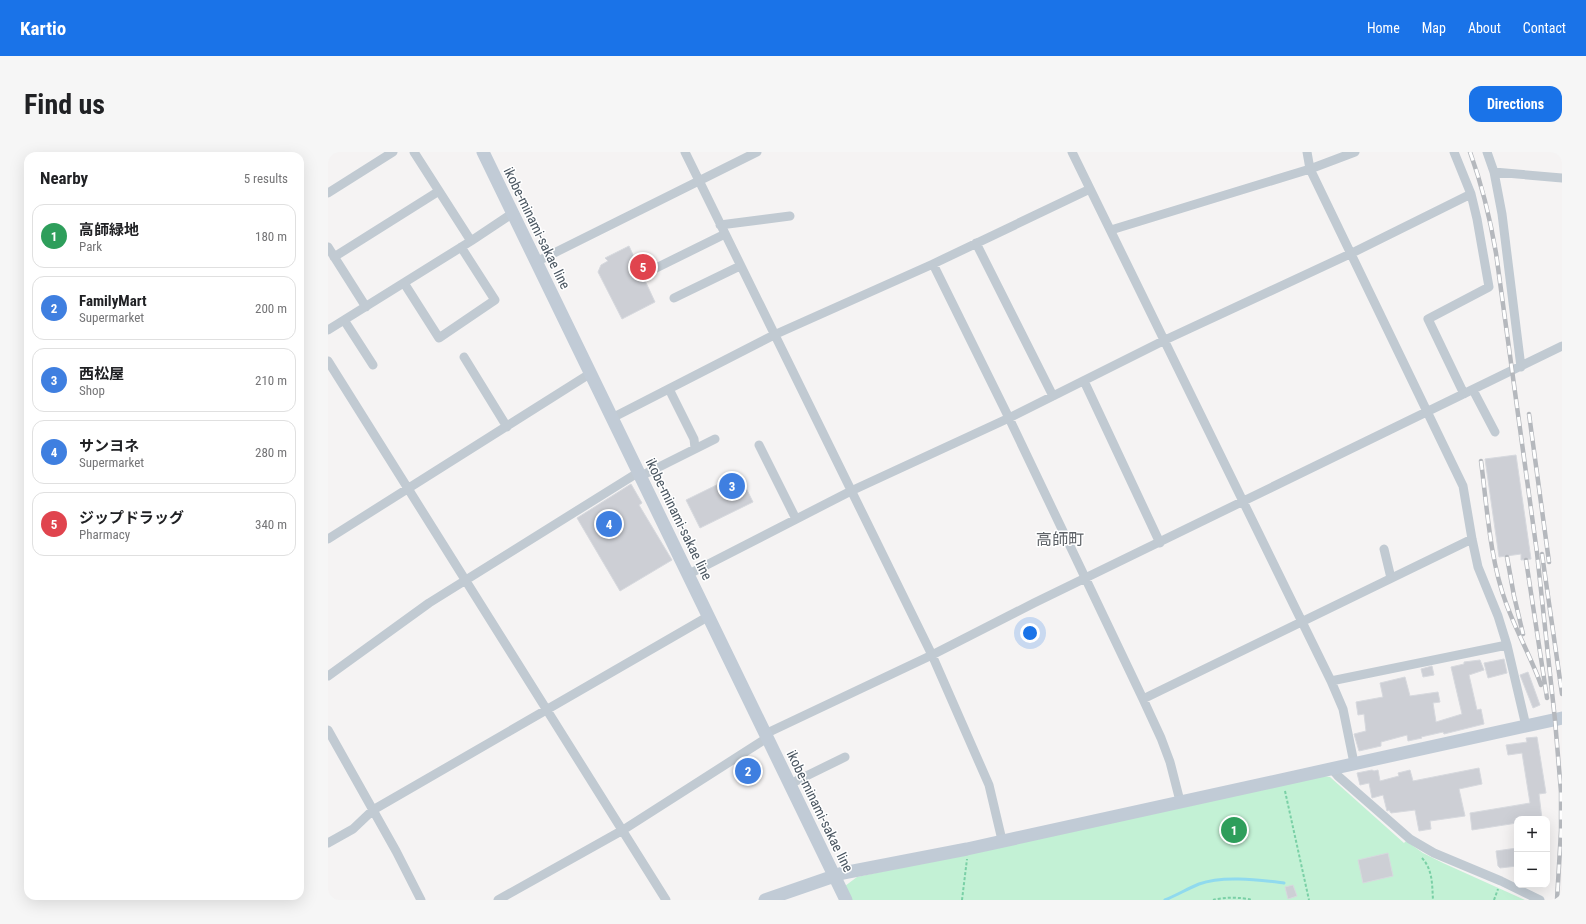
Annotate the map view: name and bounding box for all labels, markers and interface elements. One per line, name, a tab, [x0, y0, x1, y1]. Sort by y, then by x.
text: Kartio	[20, 17, 66, 40]
text: Home	[1367, 20, 1400, 36]
text: Map	[1422, 20, 1446, 36]
text: About	[1468, 20, 1501, 36]
text: Contact	[1523, 20, 1566, 36]
button: Directions	[1469, 86, 1562, 122]
text: Find us	[24, 88, 105, 121]
street label: ikobe-minami-sakae line	[501, 164, 574, 292]
text: Nearby	[40, 168, 88, 188]
text: 5 results	[244, 171, 288, 186]
text: 高師緑地	[79, 221, 139, 239]
text: 1	[51, 229, 57, 244]
text: 180 m	[255, 229, 287, 244]
text: Park	[79, 239, 102, 254]
pin: 5	[630, 252, 656, 282]
text: FamilyMart	[79, 292, 147, 310]
text: 2	[51, 301, 57, 316]
text: 200 m	[255, 301, 287, 316]
text: Supermarket	[79, 310, 144, 325]
text: 西松屋	[79, 365, 124, 383]
text: 3	[51, 373, 57, 388]
text: 210 m	[255, 373, 287, 388]
text: Shop	[79, 383, 105, 398]
text: サンヨネ	[79, 437, 139, 455]
text: 4	[51, 445, 57, 460]
text: 280 m	[255, 445, 287, 460]
text: Supermarket	[79, 455, 144, 470]
street label: ikobe-minami-sakae line	[643, 455, 716, 583]
pin: 3	[719, 471, 745, 501]
text: ジップドラッグ	[79, 509, 184, 527]
pin: 4	[596, 509, 622, 539]
text: 5	[51, 517, 57, 532]
text: 340 m	[255, 517, 287, 532]
text: Pharmacy	[79, 527, 130, 542]
district label: 高師町	[1036, 530, 1084, 549]
your location	[1020, 623, 1040, 643]
street label: ikobe-minami-sakae line	[784, 747, 857, 875]
pin: 2	[735, 756, 761, 786]
pin: 1	[1221, 815, 1247, 845]
map controls	[1514, 816, 1550, 888]
button: +	[1514, 816, 1550, 852]
button: −	[1514, 852, 1550, 888]

